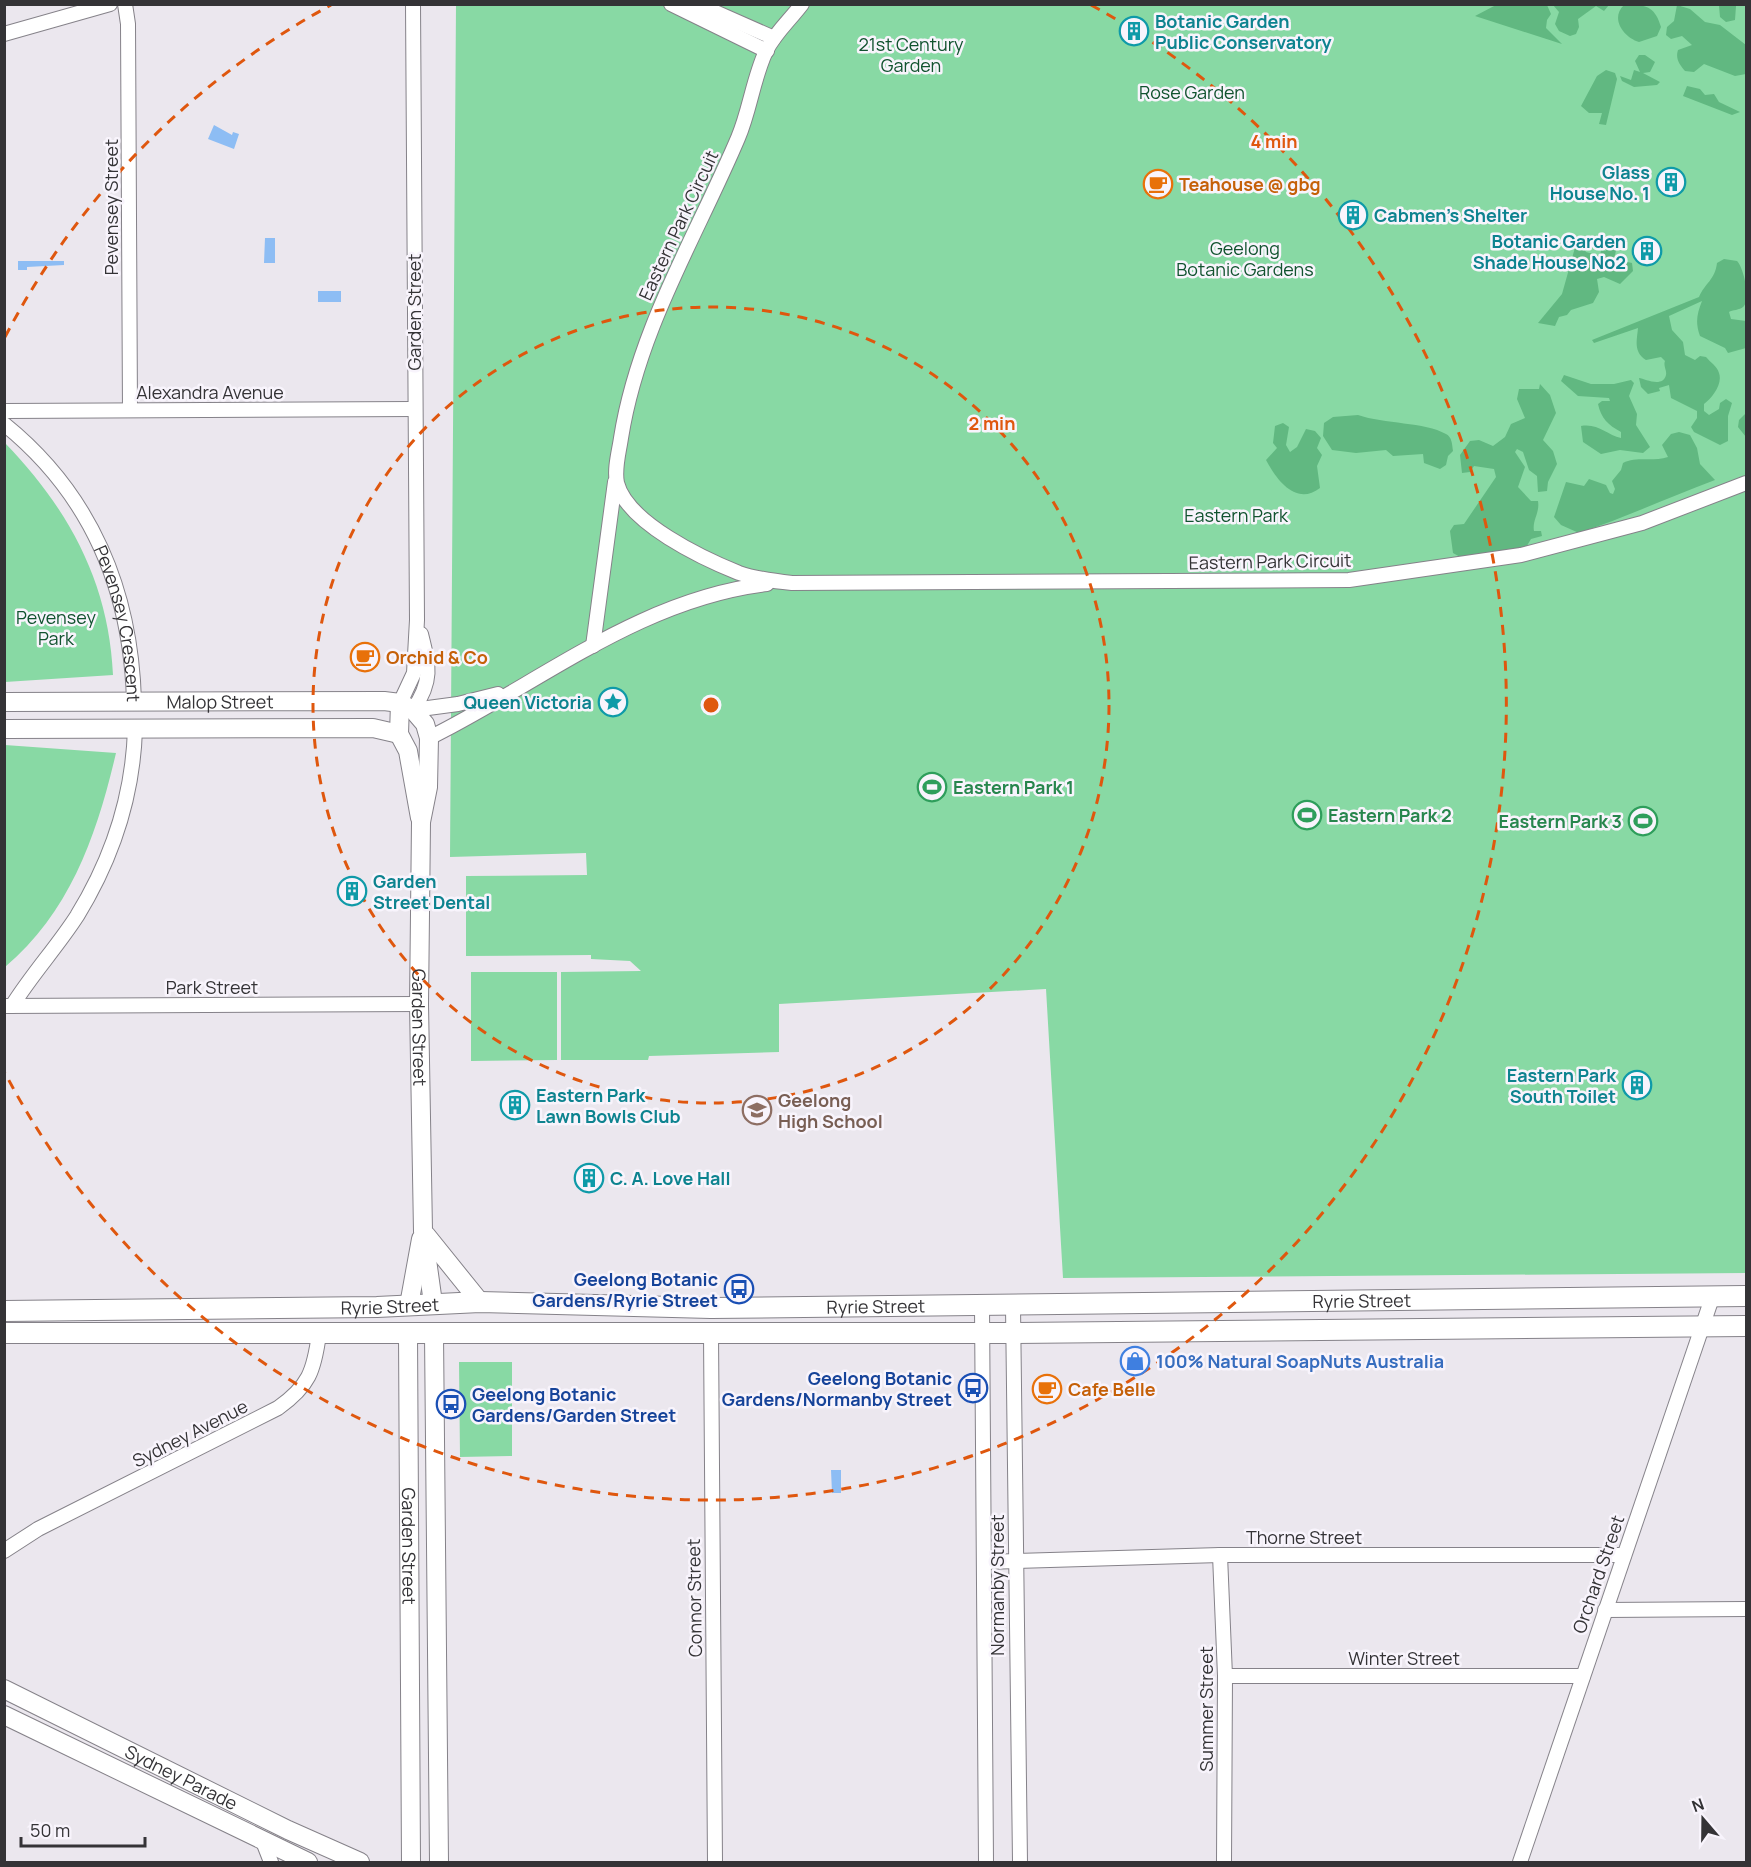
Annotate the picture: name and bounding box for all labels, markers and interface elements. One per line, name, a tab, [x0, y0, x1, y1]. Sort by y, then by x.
place label: Botanic Garden Public Conservatory	[1155, 9, 1332, 54]
building icon: Botanic Garden Public Conservatory	[1118, 15, 1150, 47]
park label: 21st Century Garden	[858, 32, 964, 77]
park label: Rose Garden	[1139, 80, 1245, 104]
text: 4 min	[1250, 129, 1298, 153]
street label: Pevensey Street	[99, 139, 123, 275]
street label: Eastern Park Circuit	[633, 146, 723, 304]
place label: Glass House No. 1	[1550, 160, 1650, 205]
building icon: Glass House No. 1	[1655, 166, 1687, 198]
cafe icon: Teahouse @ gbg	[1142, 168, 1174, 200]
place label: Teahouse @ gbg	[1179, 172, 1321, 196]
building icon: Cabmen's Shelter	[1337, 199, 1369, 231]
place label: Cabmen's Shelter	[1374, 203, 1527, 227]
place label: Botanic Garden Shade House No2	[1473, 229, 1626, 274]
building icon: Botanic Garden Shade House No2	[1631, 235, 1663, 267]
park label: Geelong Botanic Gardens	[1176, 236, 1314, 281]
street label: Garden Street	[402, 253, 426, 371]
street label: Alexandra Avenue	[136, 380, 284, 404]
text: 2 min	[969, 411, 1015, 435]
park label: Eastern Park	[1184, 503, 1289, 527]
street label: Pevensey Crescent	[89, 541, 146, 702]
street label: Eastern Park Circuit	[1188, 548, 1352, 574]
park label: Pevensey Park	[16, 605, 96, 650]
cafe icon: Orchid & Co	[349, 641, 381, 673]
place label: Orchid & Co	[386, 645, 488, 669]
place icon: Queen Victoria	[597, 686, 629, 718]
street label: Malop Street	[166, 689, 274, 714]
place label: Queen Victoria	[463, 690, 592, 714]
centre of rings	[701, 695, 721, 715]
sports icon: Eastern Park 1	[916, 771, 948, 803]
place label: Eastern Park 1	[953, 775, 1074, 799]
sports icon: Eastern Park 2	[1291, 799, 1323, 831]
place label: Eastern Park 2	[1328, 803, 1452, 827]
sports icon: Eastern Park 3	[1627, 805, 1659, 837]
place label: Eastern Park 3	[1499, 809, 1622, 833]
place label: Garden Street Dental	[373, 869, 490, 914]
building icon: Garden Street Dental	[336, 875, 368, 907]
street label: Garden Street	[407, 969, 432, 1086]
street label: Park Street	[166, 975, 258, 999]
place label: Eastern Park South Toilet	[1507, 1063, 1617, 1108]
building icon: Eastern Park South Toilet	[1621, 1069, 1653, 1101]
place label: Eastern Park Lawn Bowls Club	[536, 1083, 681, 1128]
place label: Geelong High School	[778, 1088, 883, 1133]
building icon: Eastern Park Lawn Bowls Club	[499, 1089, 531, 1121]
school or university icon: Geelong High School	[741, 1094, 773, 1126]
building icon: C. A. Love Hall	[573, 1162, 605, 1194]
place label: C. A. Love Hall	[610, 1166, 730, 1190]
place label: Geelong Botanic Gardens/Ryrie Street	[532, 1267, 718, 1312]
bus stop icon: Geelong Botanic Gardens/Ryrie Street	[723, 1273, 755, 1305]
street label: Ryrie Street	[1312, 1288, 1411, 1313]
street label: Ryrie Street	[341, 1292, 440, 1319]
street label: Ryrie Street	[826, 1294, 925, 1319]
shop icon: 100% Natural SoapNuts Australia	[1119, 1345, 1151, 1377]
place label: 100% Natural SoapNuts Australia	[1156, 1349, 1444, 1373]
place label: Geelong Botanic Gardens/Normanby Street	[722, 1366, 952, 1411]
bus stop icon: Geelong Botanic Gardens/Normanby Street	[957, 1372, 989, 1404]
cafe icon: Cafe Belle	[1031, 1373, 1063, 1405]
place label: Cafe Belle	[1068, 1377, 1156, 1401]
place label: Geelong Botanic Gardens/Garden Street	[472, 1382, 676, 1427]
bus stop icon: Geelong Botanic Gardens/Garden Street	[435, 1388, 467, 1420]
street label: Sydney Avenue	[128, 1394, 252, 1472]
street label: Garden Street	[397, 1487, 422, 1605]
street label: Orchard Street	[1567, 1512, 1629, 1636]
street label: Normanby Street	[985, 1514, 1009, 1656]
street label: Thorne Street	[1246, 1525, 1362, 1549]
street label: Connor Street	[681, 1539, 707, 1657]
street label: Summer Street	[1194, 1646, 1218, 1772]
street label: Winter Street	[1348, 1646, 1460, 1670]
street label: Sydney Parade	[121, 1739, 242, 1815]
north arrow	[1673, 1789, 1733, 1849]
text: N	[1689, 1793, 1707, 1817]
scale bar	[21, 1810, 146, 1848]
text: 50 m	[30, 1818, 70, 1842]

